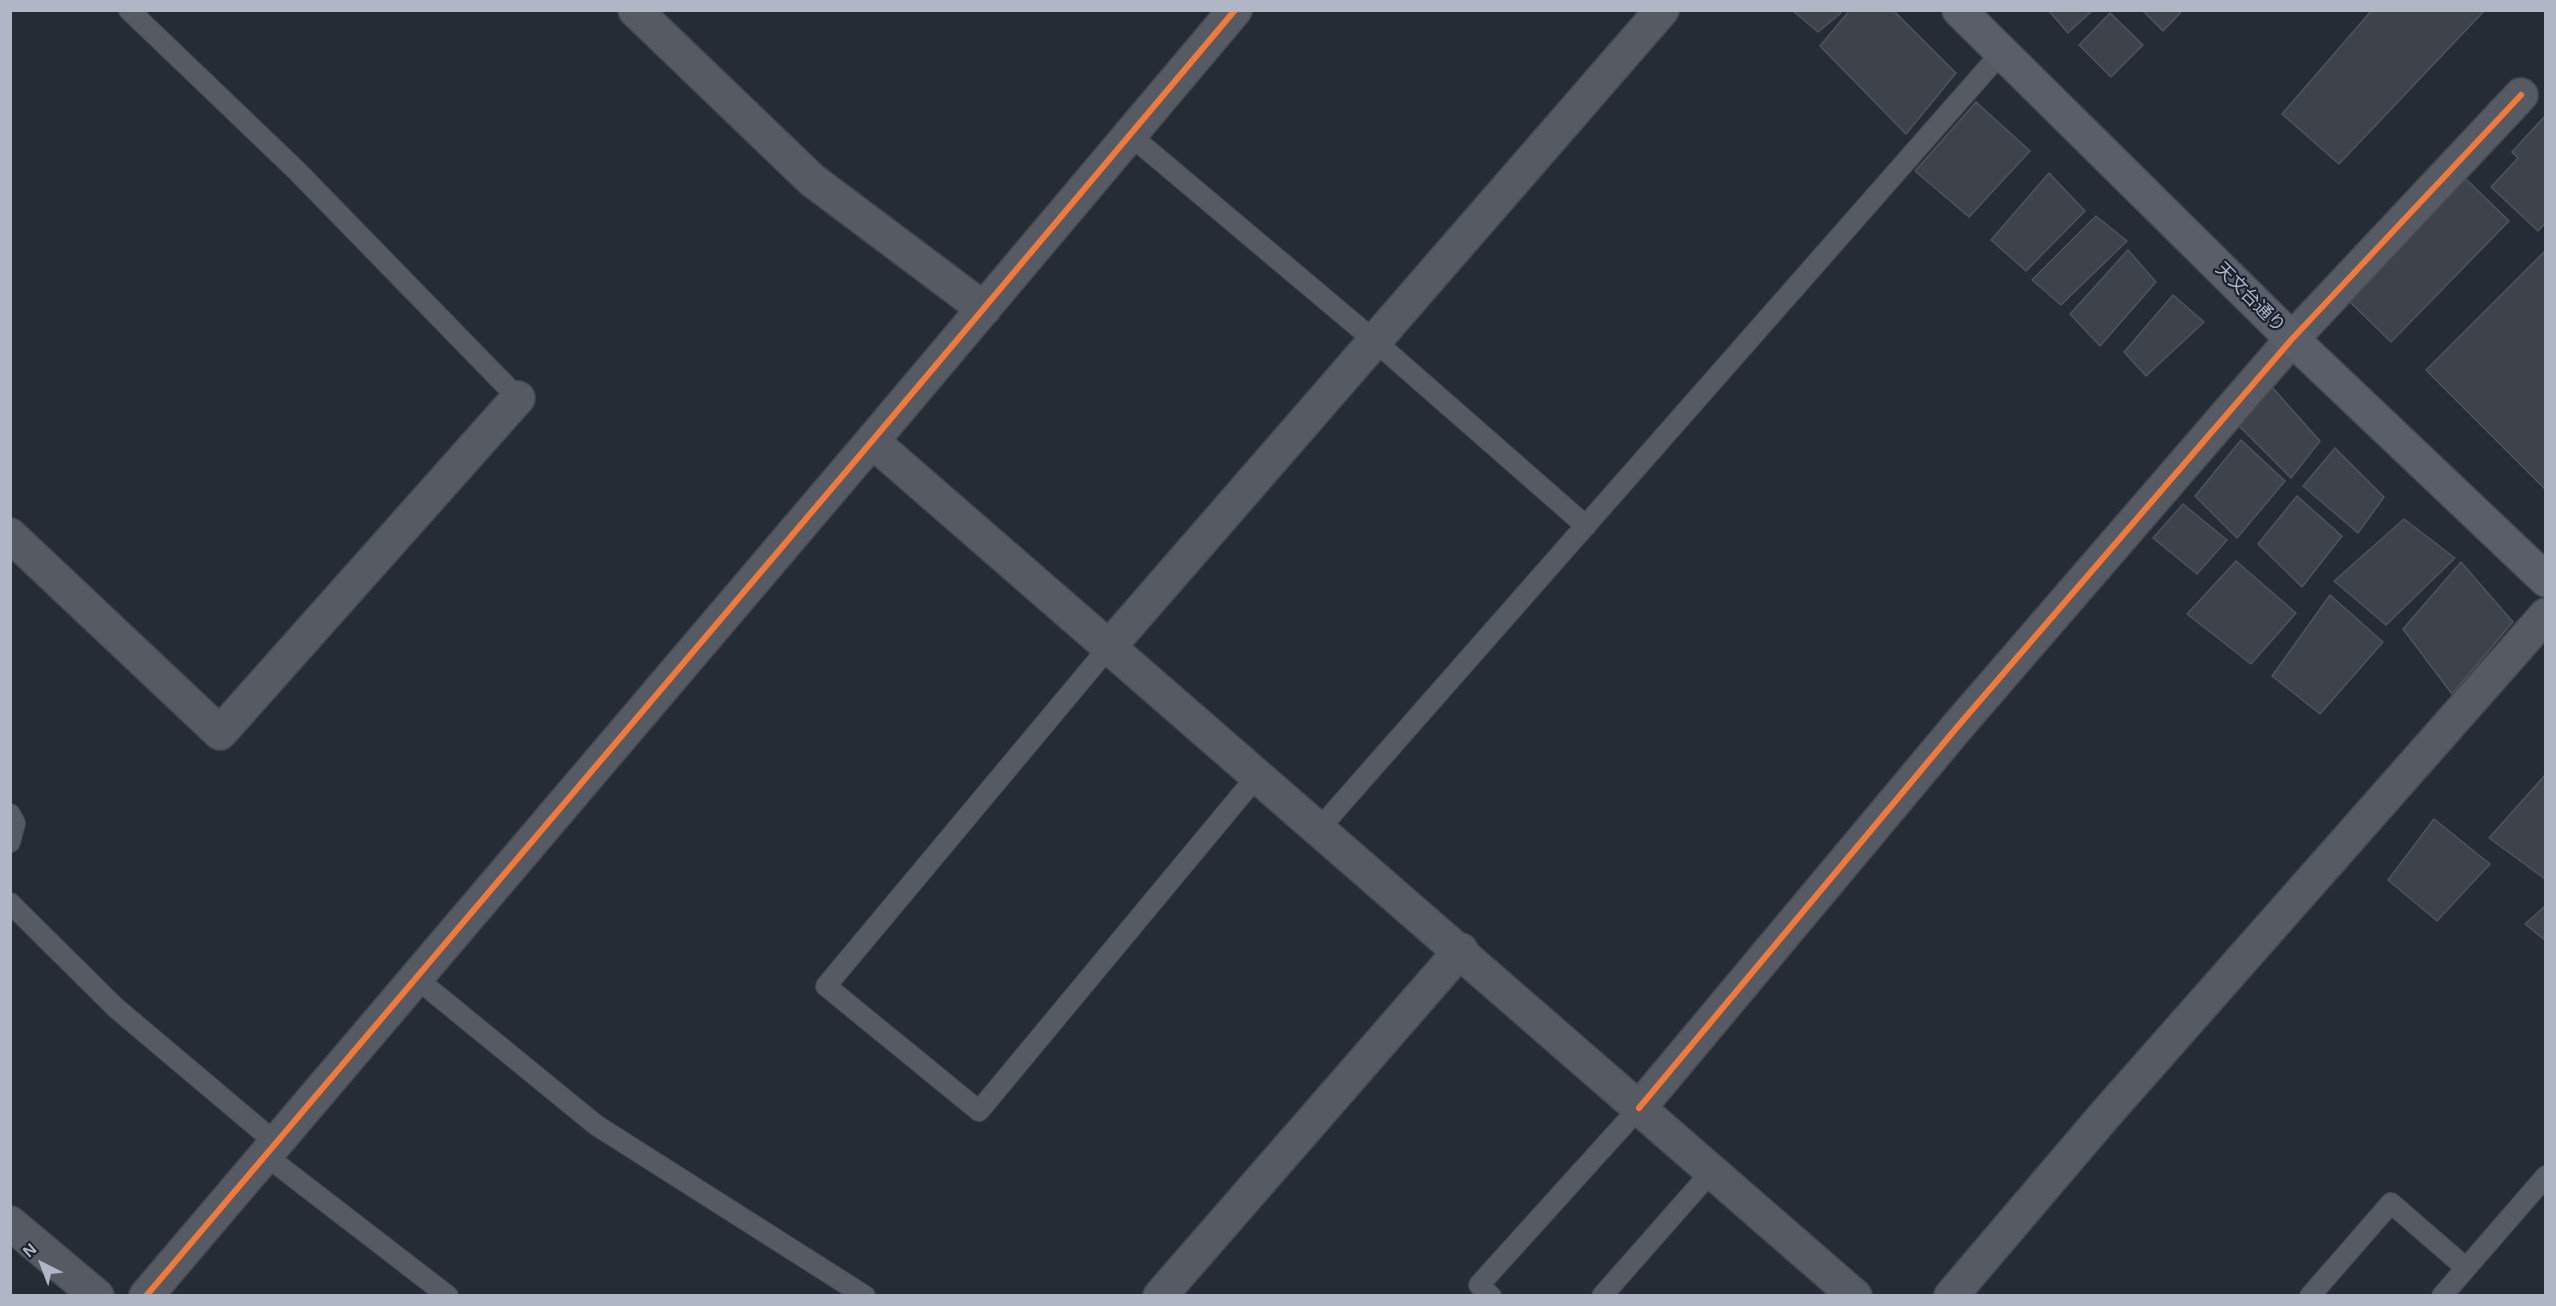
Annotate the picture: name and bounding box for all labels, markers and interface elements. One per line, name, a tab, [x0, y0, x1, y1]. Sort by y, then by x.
street label: 天文台通り	[2211, 259, 2289, 337]
north arrow	[12, 1234, 72, 1294]
text: N	[20, 1240, 40, 1260]

